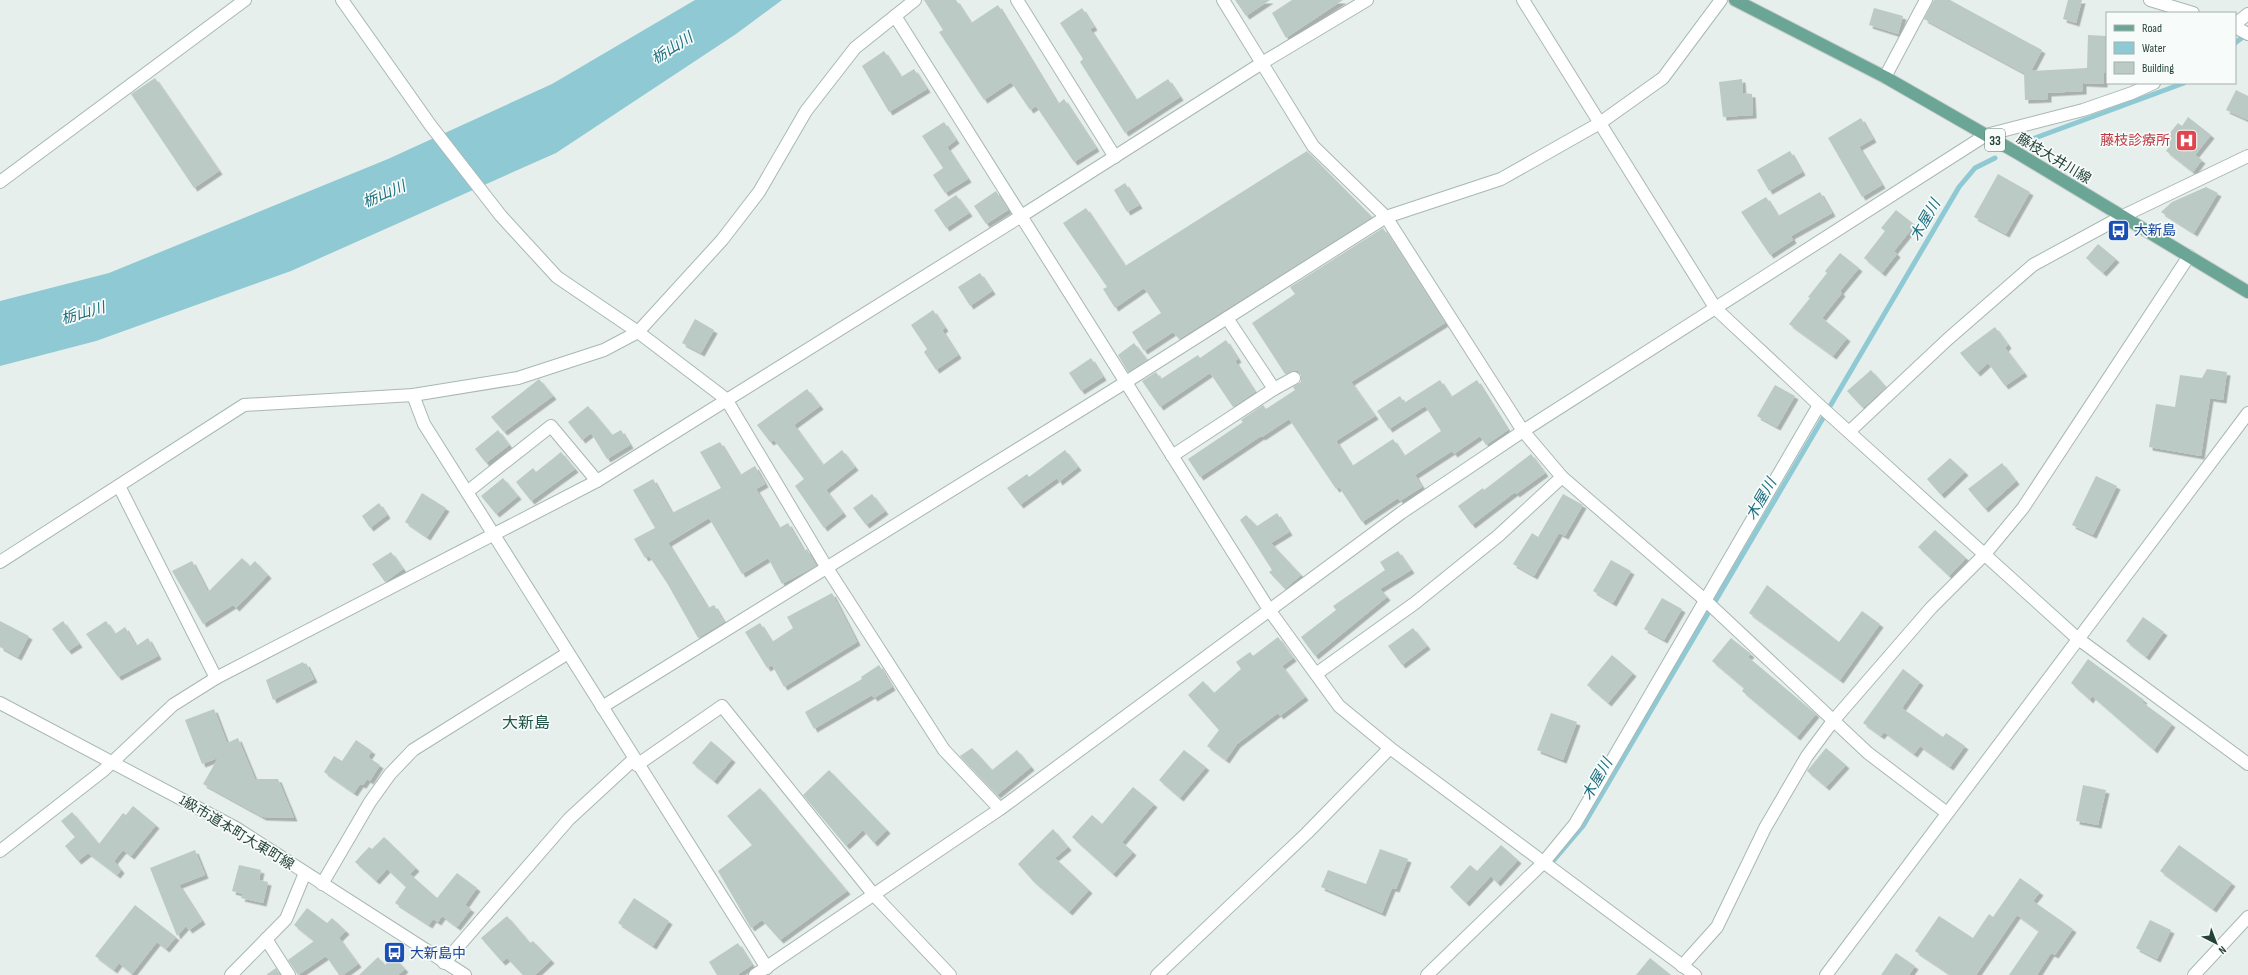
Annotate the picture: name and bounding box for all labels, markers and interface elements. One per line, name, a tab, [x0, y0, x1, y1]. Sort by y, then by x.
legend	[2106, 12, 2236, 84]
text: Road	[2142, 21, 2162, 36]
water label: 栃山川	[648, 27, 698, 68]
text: Water	[2142, 41, 2166, 56]
text: Building	[2142, 61, 2174, 76]
hospital icon: 藤枝診療所	[2173, 127, 2199, 153]
road number: 33	[1985, 129, 2005, 151]
street label: 藤枝大井川線	[2013, 130, 2094, 187]
place label: 藤枝診療所	[2100, 132, 2170, 149]
water label: 栃山川	[360, 176, 410, 212]
water label: 木屋川	[1906, 194, 1946, 244]
bus stop icon: 大新島	[2106, 217, 2132, 243]
place label: 大新島	[2134, 222, 2176, 239]
water label: 栃山川	[59, 298, 109, 329]
water label: 木屋川	[1742, 473, 1782, 523]
district label: 大新島	[502, 714, 550, 733]
water label: 木屋川	[1578, 753, 1618, 803]
street label: 1級市道本町大東町線	[176, 791, 297, 873]
north arrow	[2196, 923, 2236, 963]
bus stop icon: 大新島中	[382, 940, 408, 966]
text: N	[2216, 943, 2229, 957]
place label: 大新島中	[410, 945, 466, 962]

